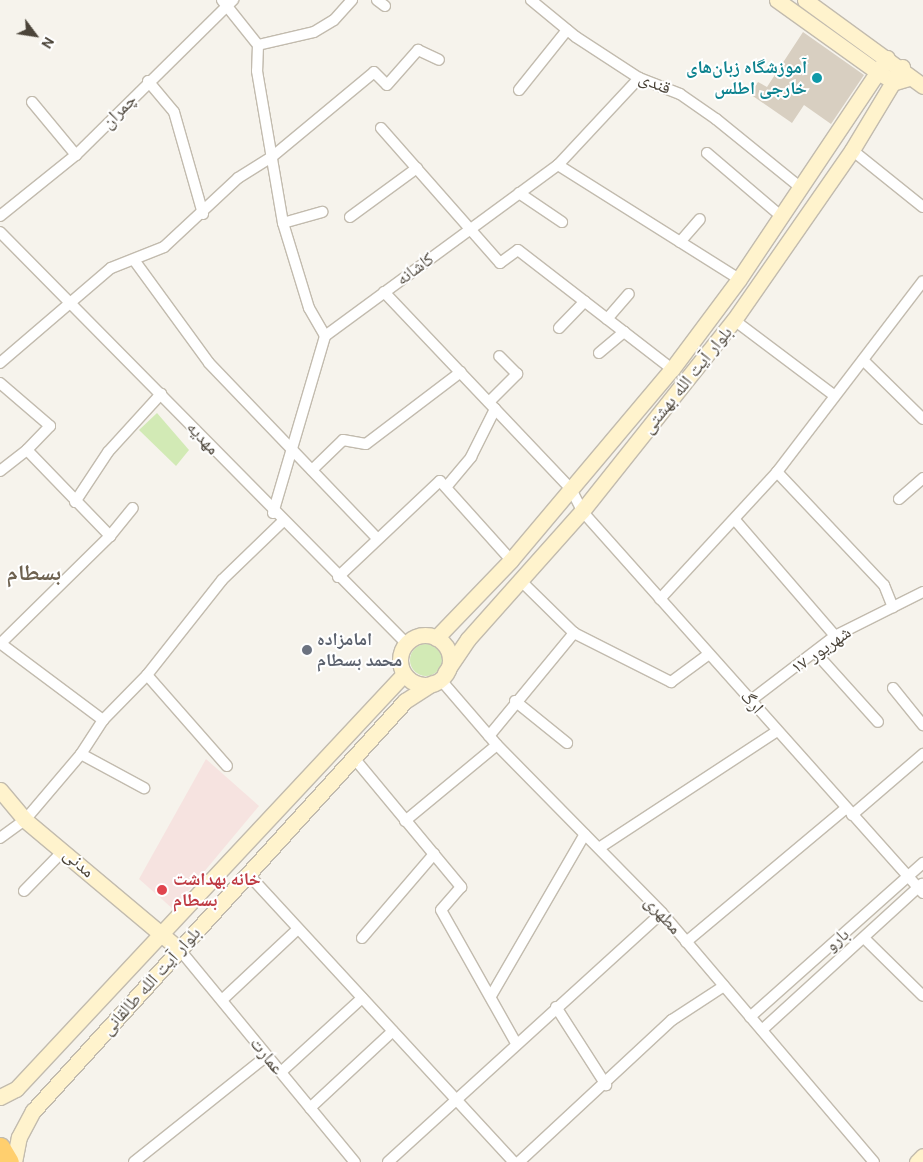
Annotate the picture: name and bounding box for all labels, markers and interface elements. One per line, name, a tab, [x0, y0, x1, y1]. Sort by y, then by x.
north arrow	[10, 10, 60, 60]
text: N	[38, 34, 58, 52]
place label: آموزشگاه زبان‌های خارجی اطلس	[686, 57, 807, 100]
street label: قندی	[636, 67, 674, 99]
marker: آموزشگاه زبان‌های خارجی اطلس	[811, 72, 823, 84]
street label: چمران	[97, 89, 141, 133]
street label: کاشانه	[392, 248, 438, 290]
street label: بلوار آیت الله بهشتی	[637, 322, 737, 438]
street label: مهدیه	[182, 417, 224, 459]
district label: بسطام	[7, 560, 61, 586]
street label: ۱۷ شهریور	[787, 622, 855, 678]
place label: امامزاده محمد بسطام	[317, 629, 402, 672]
marker: امامزاده محمد بسطام	[301, 644, 313, 656]
street label: ارگ	[736, 686, 768, 718]
street label: مدنی	[59, 844, 99, 882]
place label: خانه بهداشت بسطام	[173, 869, 261, 912]
marker: خانه بهداشت بسطام	[155, 883, 169, 897]
street label: مطهری	[640, 891, 686, 939]
street label: بلوار آیت الله طالقانی	[97, 922, 205, 1040]
street label: بارو	[821, 924, 853, 956]
street label: عمارت	[245, 1033, 289, 1079]

